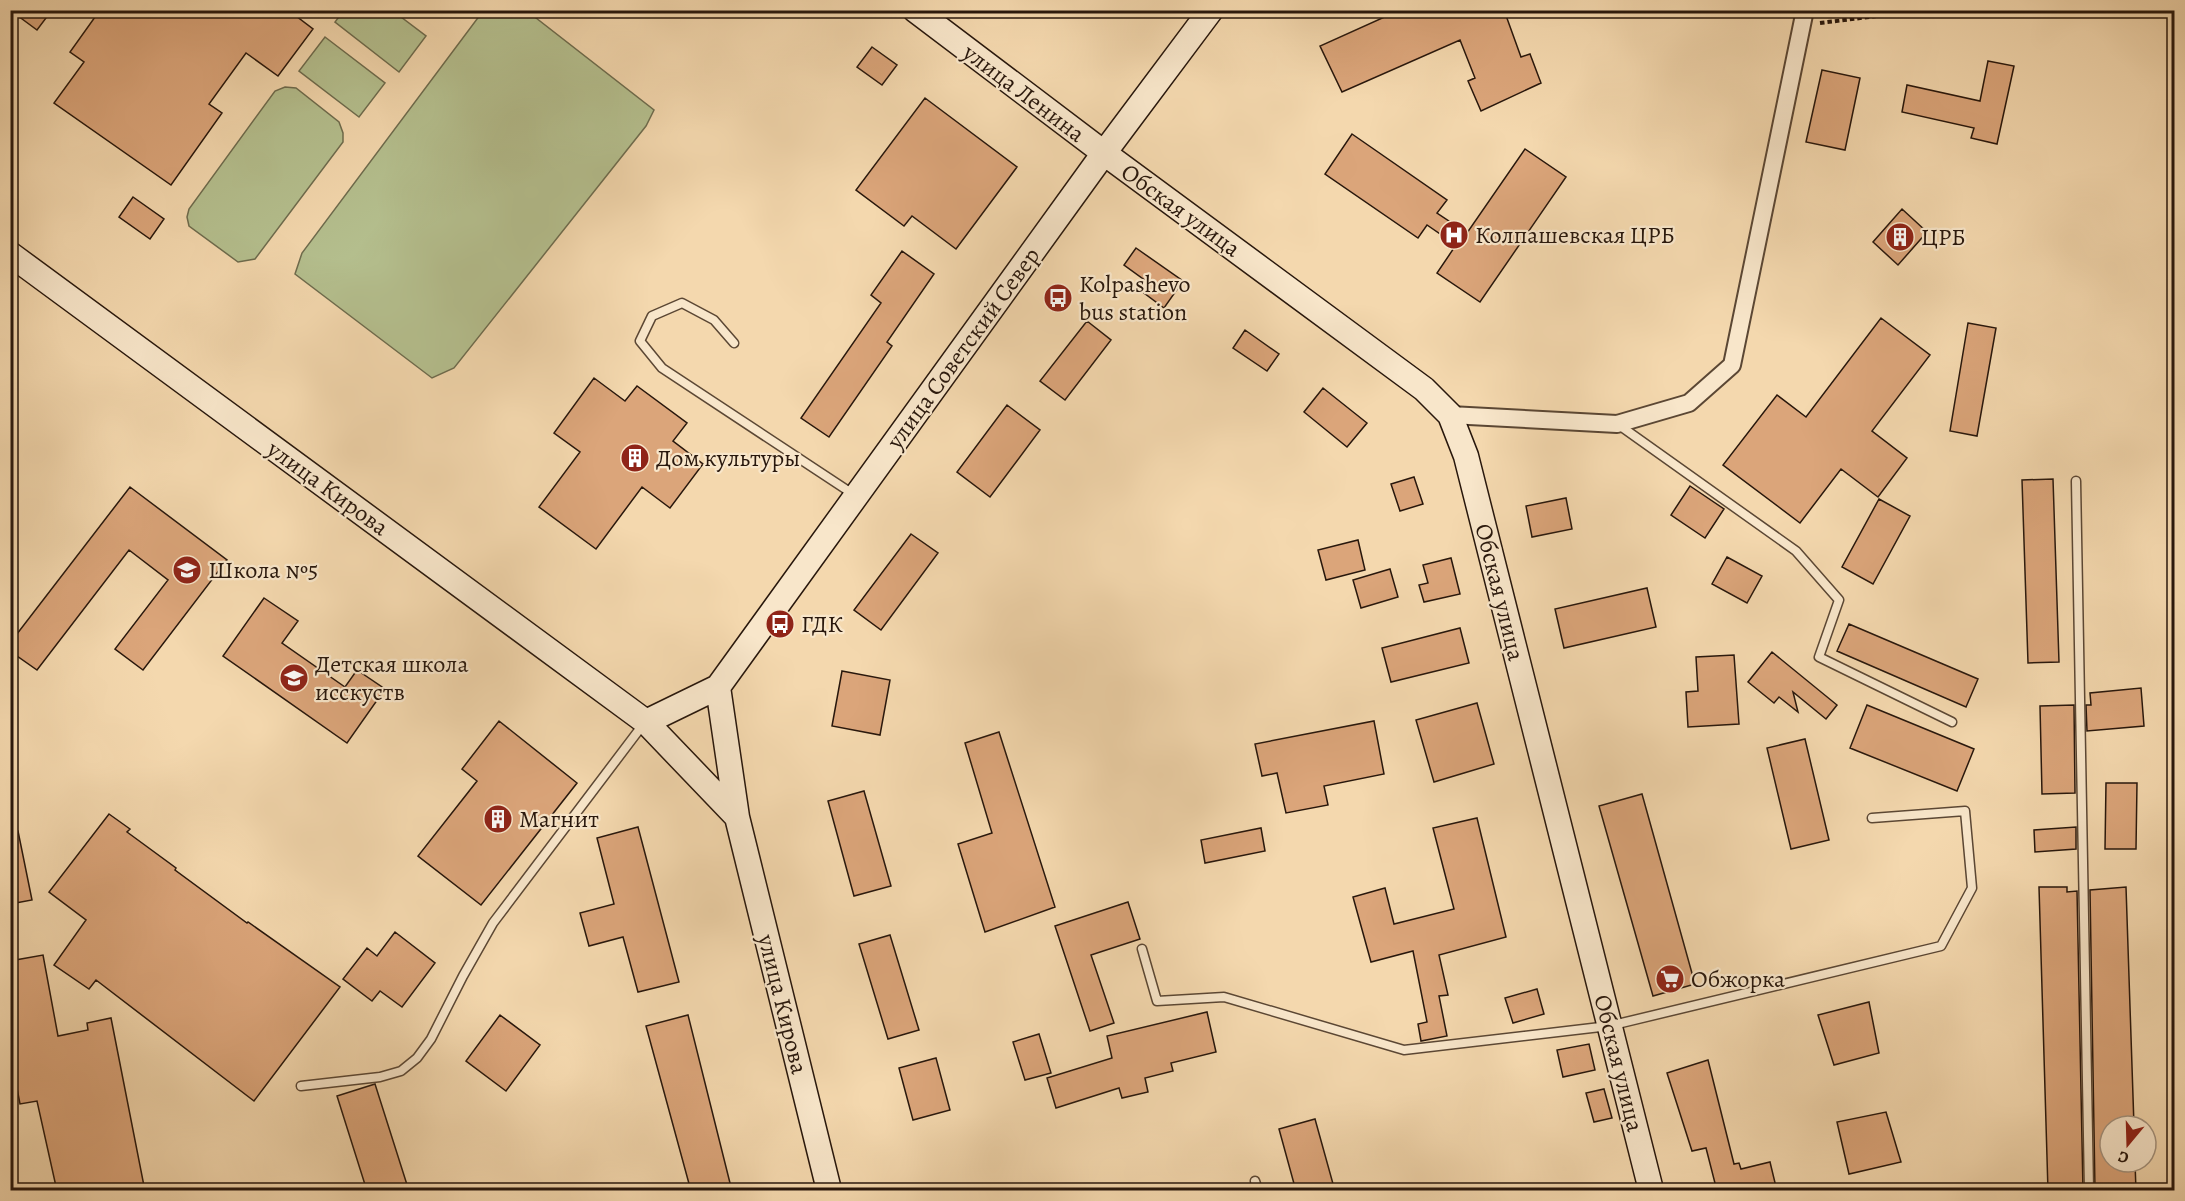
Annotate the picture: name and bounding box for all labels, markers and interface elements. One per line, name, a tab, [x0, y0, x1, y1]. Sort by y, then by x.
street label: улица Ленина	[956, 36, 1092, 149]
street label: Обская улица	[1115, 156, 1247, 264]
hospital icon: Колпашевская ЦРБ	[1438, 219, 1470, 251]
place label: Колпашевская ЦРБ	[1475, 219, 1675, 251]
building icon: ЦРБ	[1884, 221, 1916, 253]
place label: ЦРБ	[1921, 221, 1966, 253]
street label: улица Советский Север	[878, 241, 1047, 456]
place label: Kolpashevo bus station	[1079, 268, 1191, 328]
bus stop icon: Kolpashevo bus station	[1042, 282, 1074, 314]
street label: улица Кирова	[260, 433, 395, 543]
building icon: Дом культуры	[619, 442, 651, 474]
place label: Дом культуры	[656, 442, 800, 474]
street label: Обская улица	[1468, 520, 1532, 664]
school or university icon: Школа №5	[171, 554, 203, 586]
place label: Школа №5	[208, 554, 318, 586]
bus stop icon: ГДК	[764, 608, 796, 640]
place label: ГДК	[801, 608, 843, 640]
place label: Детская школа исскуств	[315, 648, 468, 708]
school or university icon: Детская школа исскуств	[278, 662, 310, 694]
building icon: Магнит	[482, 803, 514, 835]
place label: Магнит	[519, 803, 599, 835]
street label: улица Кирова	[750, 930, 816, 1077]
supermarket icon: Обжорка	[1654, 963, 1686, 995]
place label: Обжорка	[1691, 963, 1785, 995]
street label: Обская улица	[1587, 991, 1651, 1135]
north arrow	[2098, 1114, 2158, 1174]
text: С	[2115, 1145, 2132, 1169]

